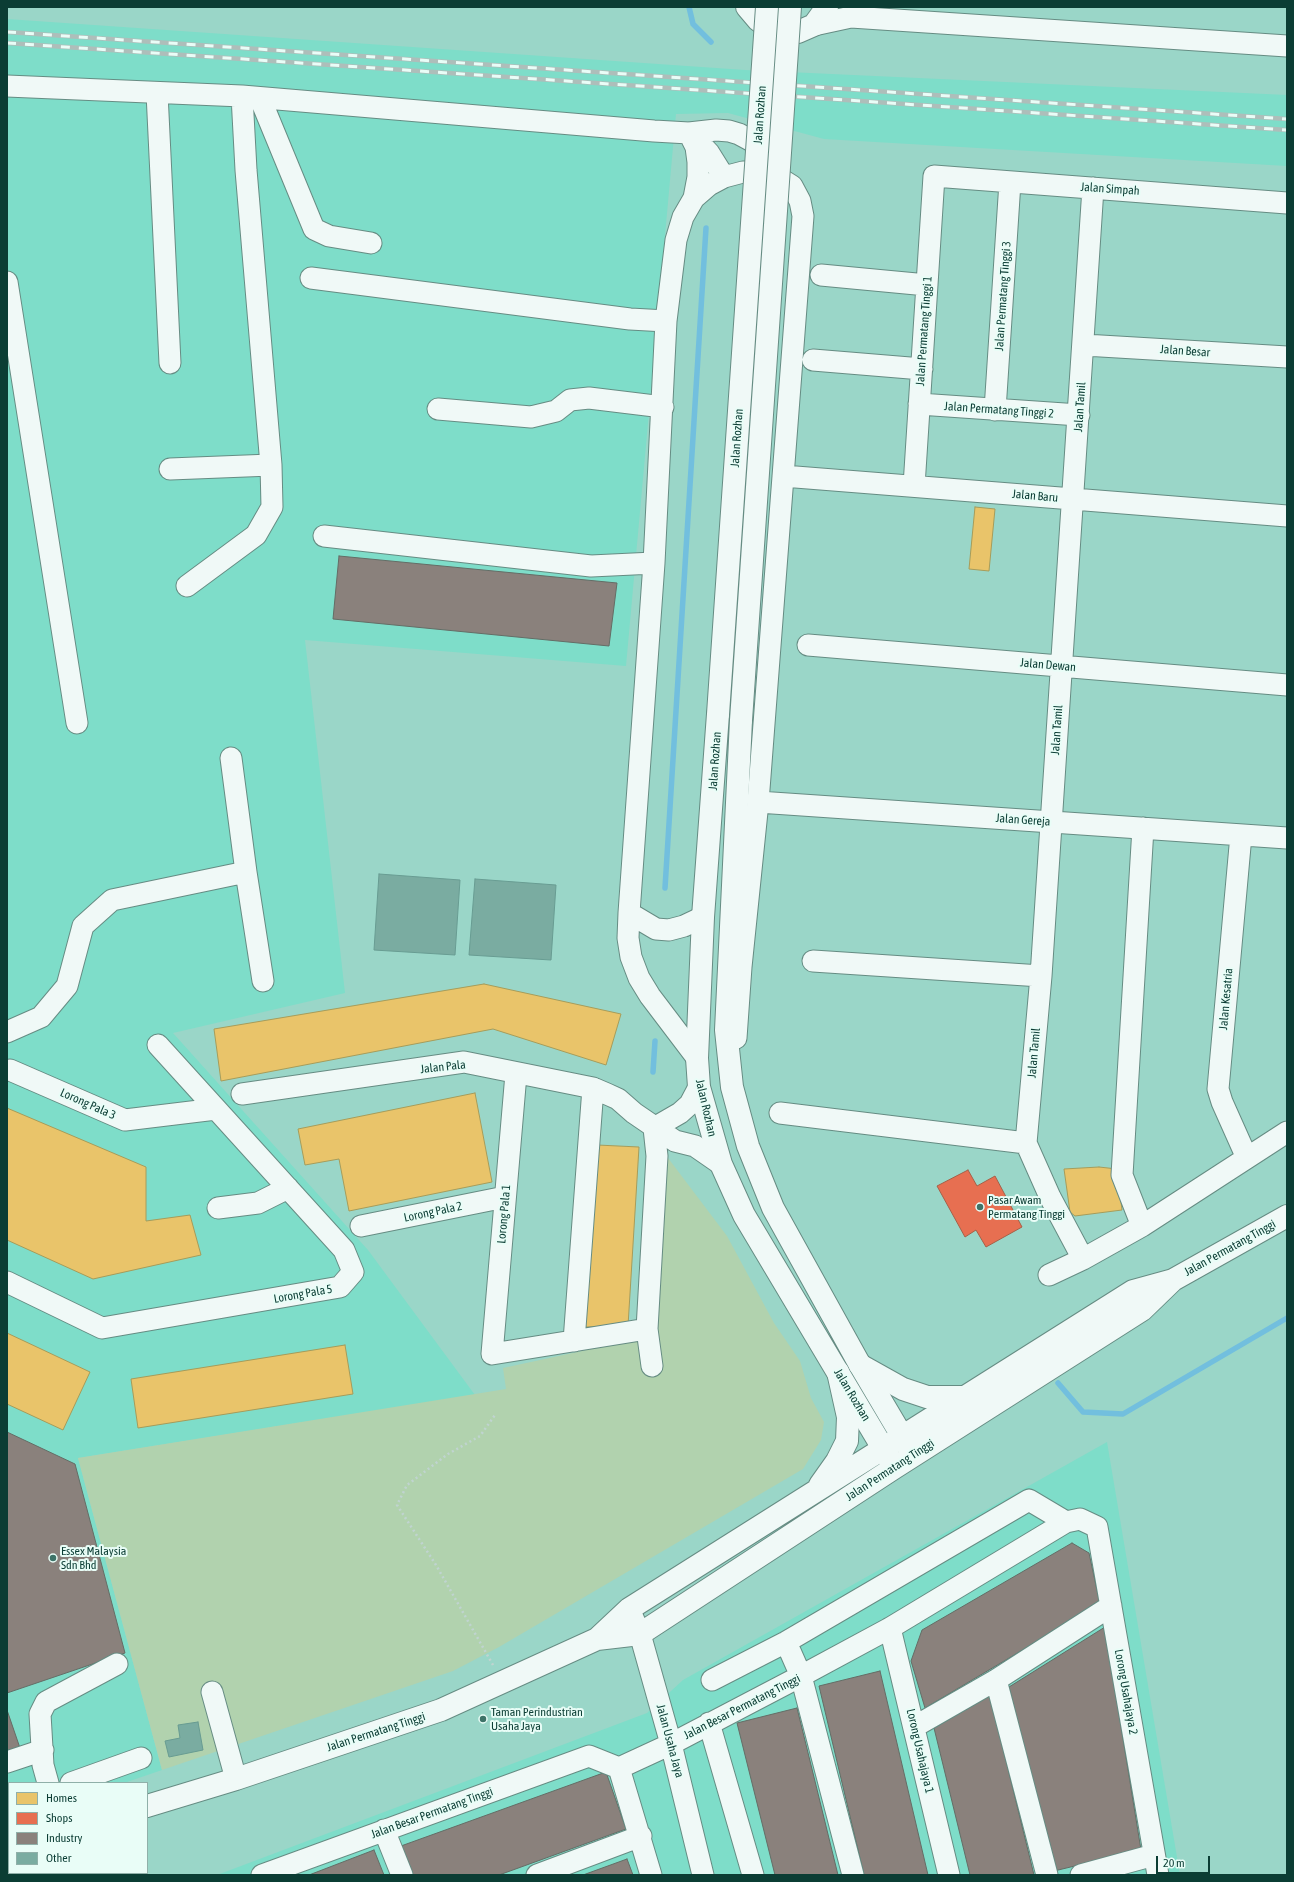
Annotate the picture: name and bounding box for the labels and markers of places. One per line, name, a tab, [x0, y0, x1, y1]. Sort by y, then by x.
place label: Pasar Awam Permatang Tinggi	[988, 1193, 1065, 1221]
marker: Pasar Awam Permatang Tinggi	[975, 1202, 985, 1212]
place label: Essex Malaysia Sdn Bhd	[61, 1544, 126, 1572]
marker: Essex Malaysia Sdn Bhd	[48, 1553, 58, 1563]
place label: Taman Perindustrian Usaha Jaya	[491, 1705, 583, 1733]
marker: Taman Perindustrian Usaha Jaya	[478, 1714, 488, 1724]

